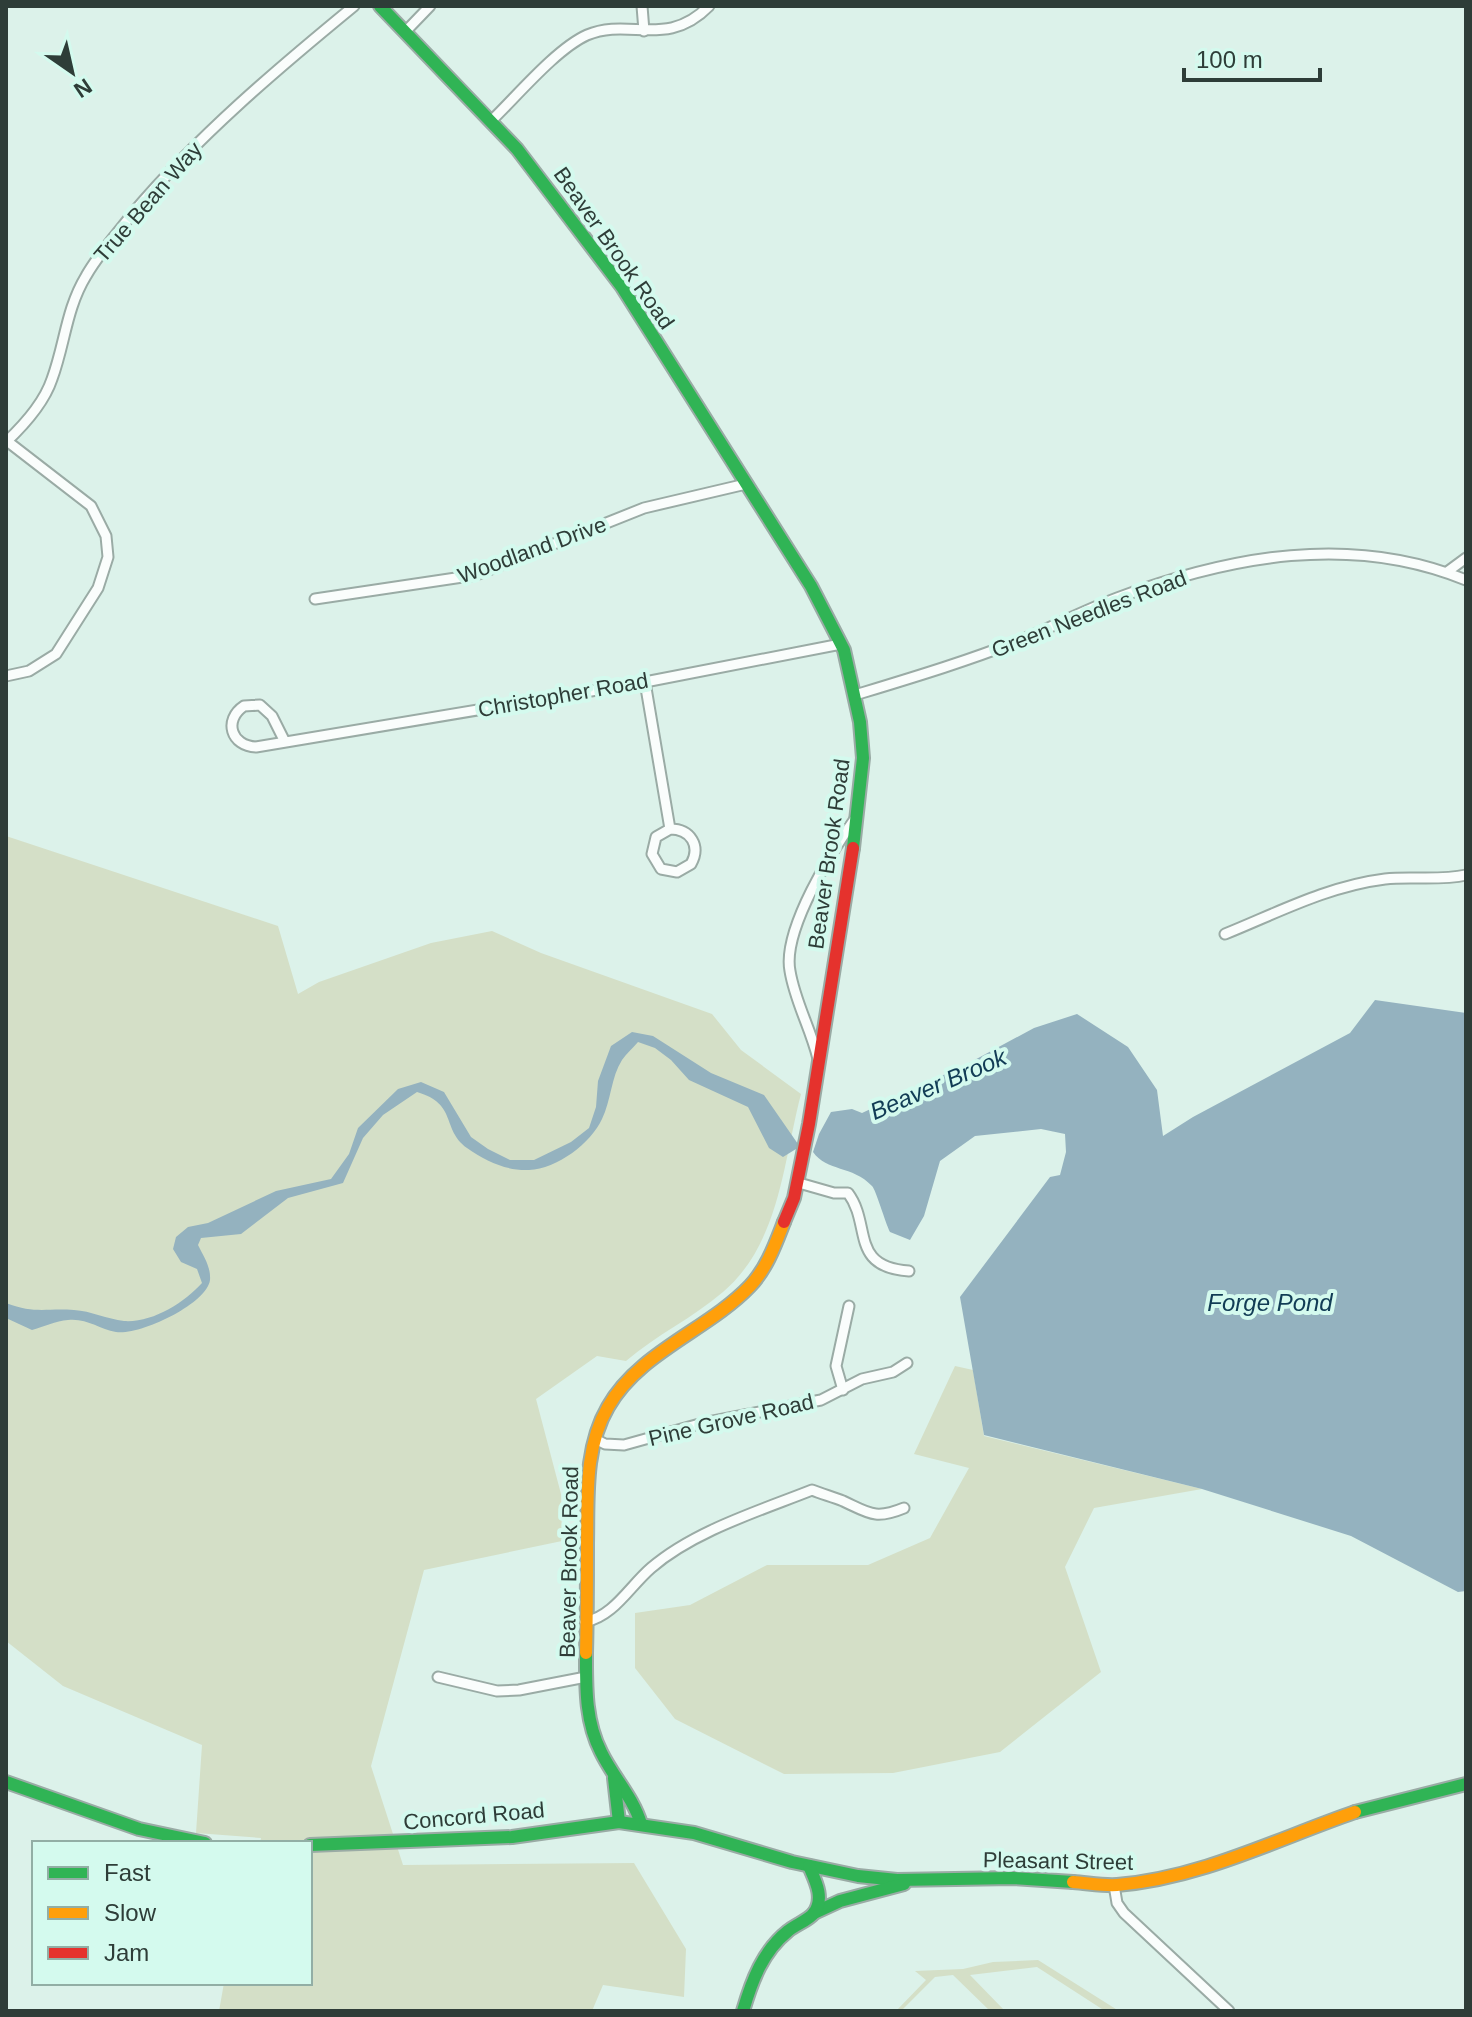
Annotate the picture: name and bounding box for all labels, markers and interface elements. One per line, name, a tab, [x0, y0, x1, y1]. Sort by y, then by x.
north arrow	[32, 32, 112, 112]
scale bar	[1184, 32, 1320, 82]
text: 100 m	[1196, 46, 1263, 73]
text: N	[69, 73, 96, 103]
street label: True Bean Way	[89, 137, 207, 267]
street label: Beaver Brook Road	[549, 162, 679, 334]
street label: Woodland Drive	[454, 512, 610, 588]
street label: Green Needles Road	[988, 565, 1190, 663]
street label: Christopher Road	[476, 668, 650, 722]
street label: Beaver Brook Road	[803, 757, 855, 951]
water label: Beaver Brook	[866, 1042, 1012, 1125]
water label: Forge Pond	[1207, 1289, 1333, 1316]
street label: Pine Grove Road	[646, 1389, 816, 1451]
street label: Beaver Brook Road	[555, 1466, 583, 1658]
street label: Concord Road	[402, 1797, 546, 1835]
legend	[32, 1841, 312, 1985]
street label: Pleasant Street	[983, 1847, 1133, 1875]
text: Fast	[104, 1859, 151, 1886]
text: Slow	[104, 1899, 157, 1926]
text: Jam	[104, 1939, 149, 1966]

